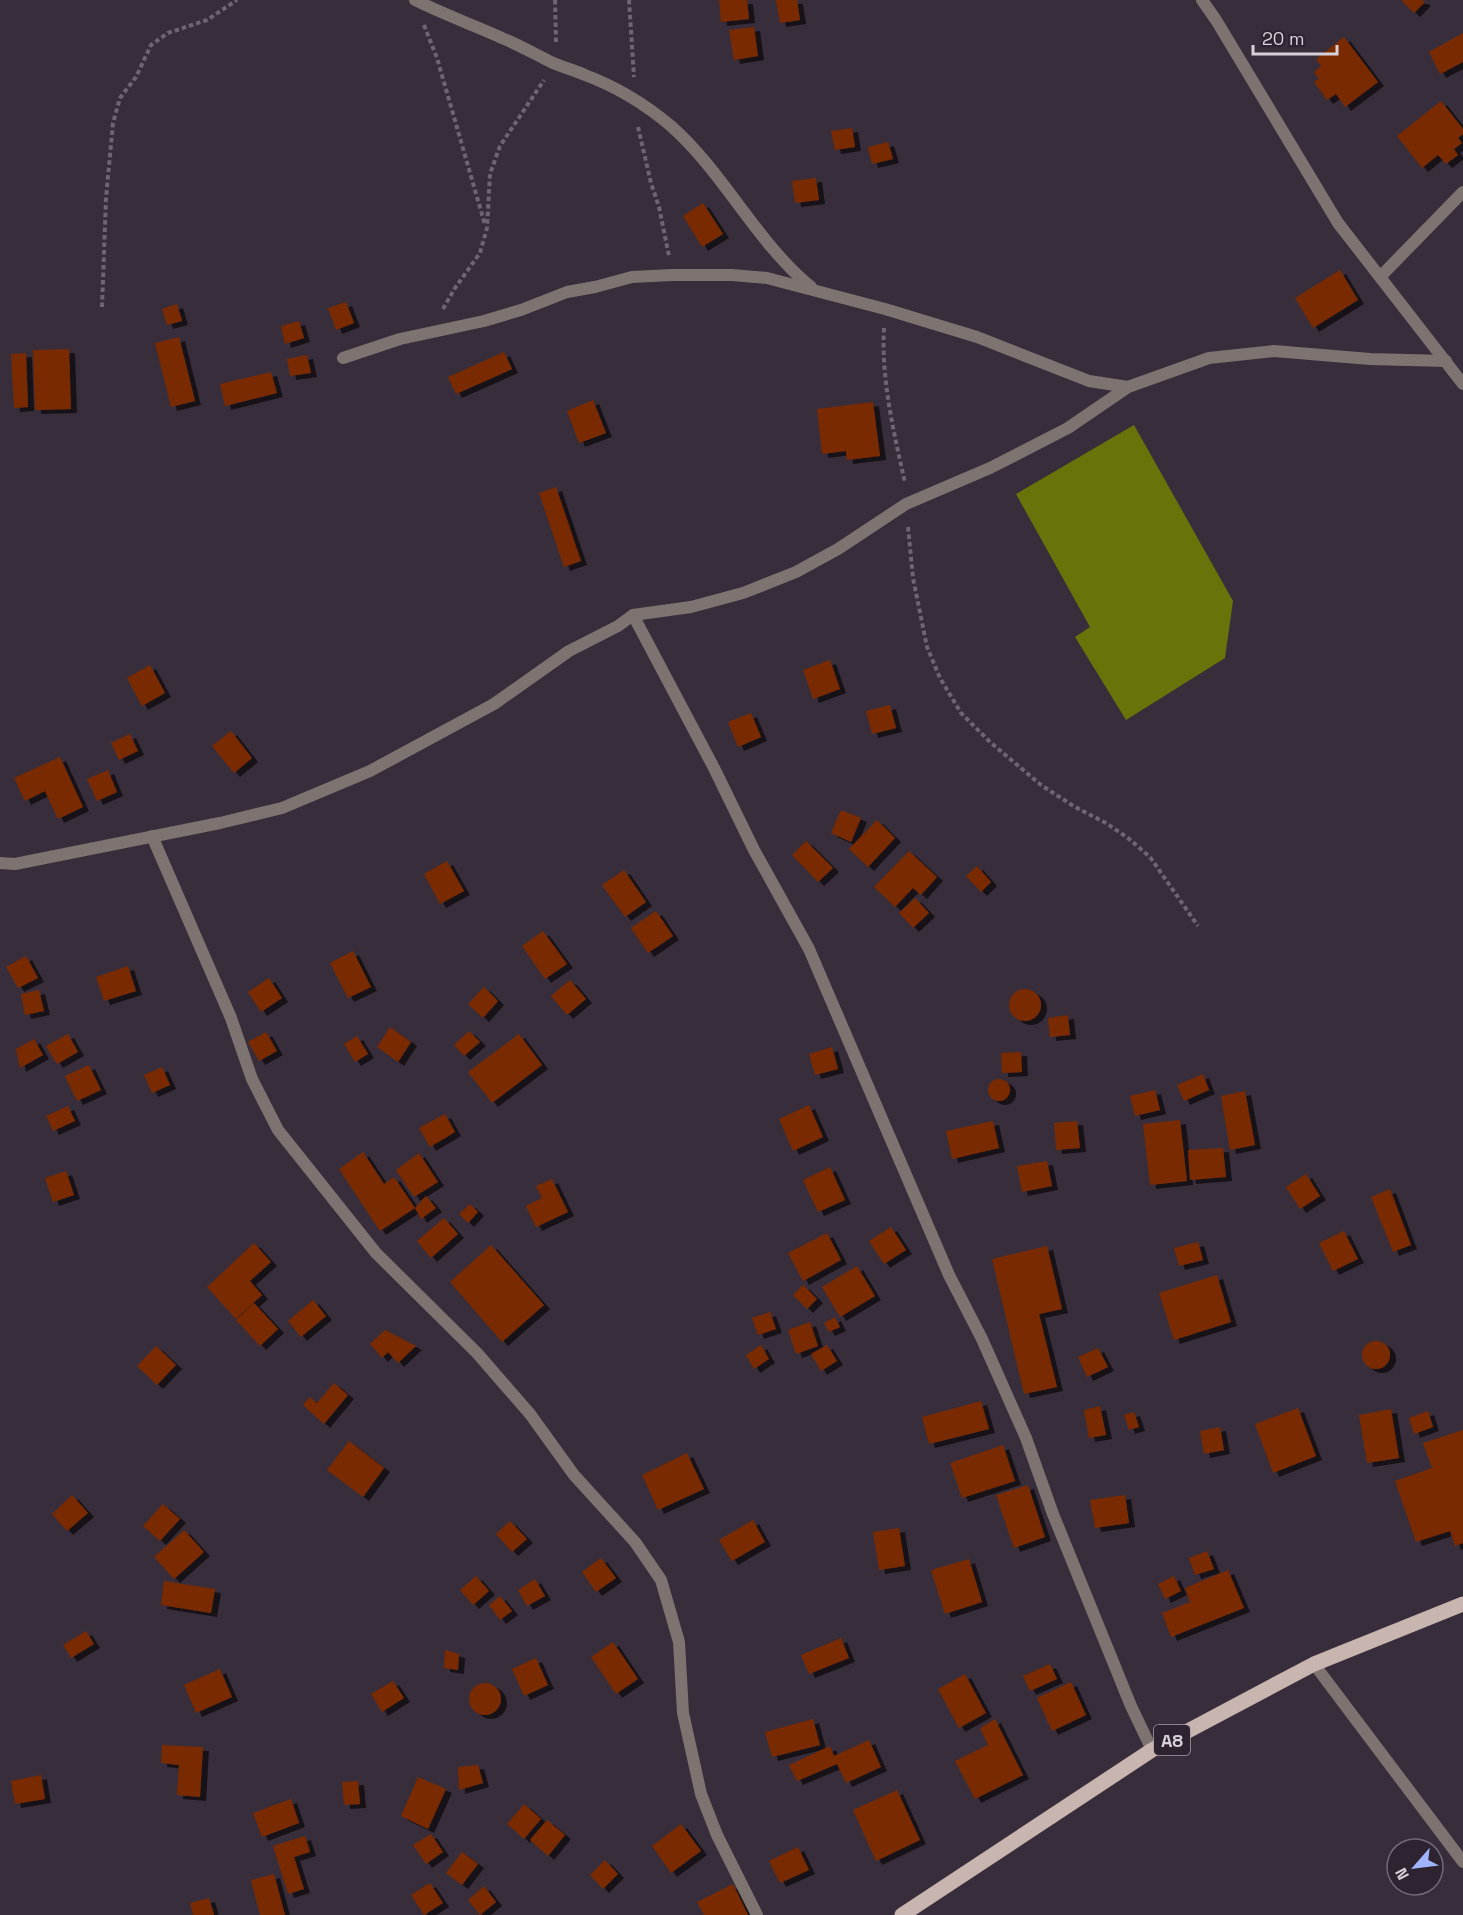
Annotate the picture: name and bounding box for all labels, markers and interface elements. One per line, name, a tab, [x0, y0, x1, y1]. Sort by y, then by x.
scale bar	[1253, 18, 1337, 56]
text: 20 m	[1262, 27, 1305, 50]
road number: A8	[1154, 1725, 1190, 1755]
north arrow	[1385, 1837, 1445, 1897]
text: N	[1390, 1864, 1414, 1883]

